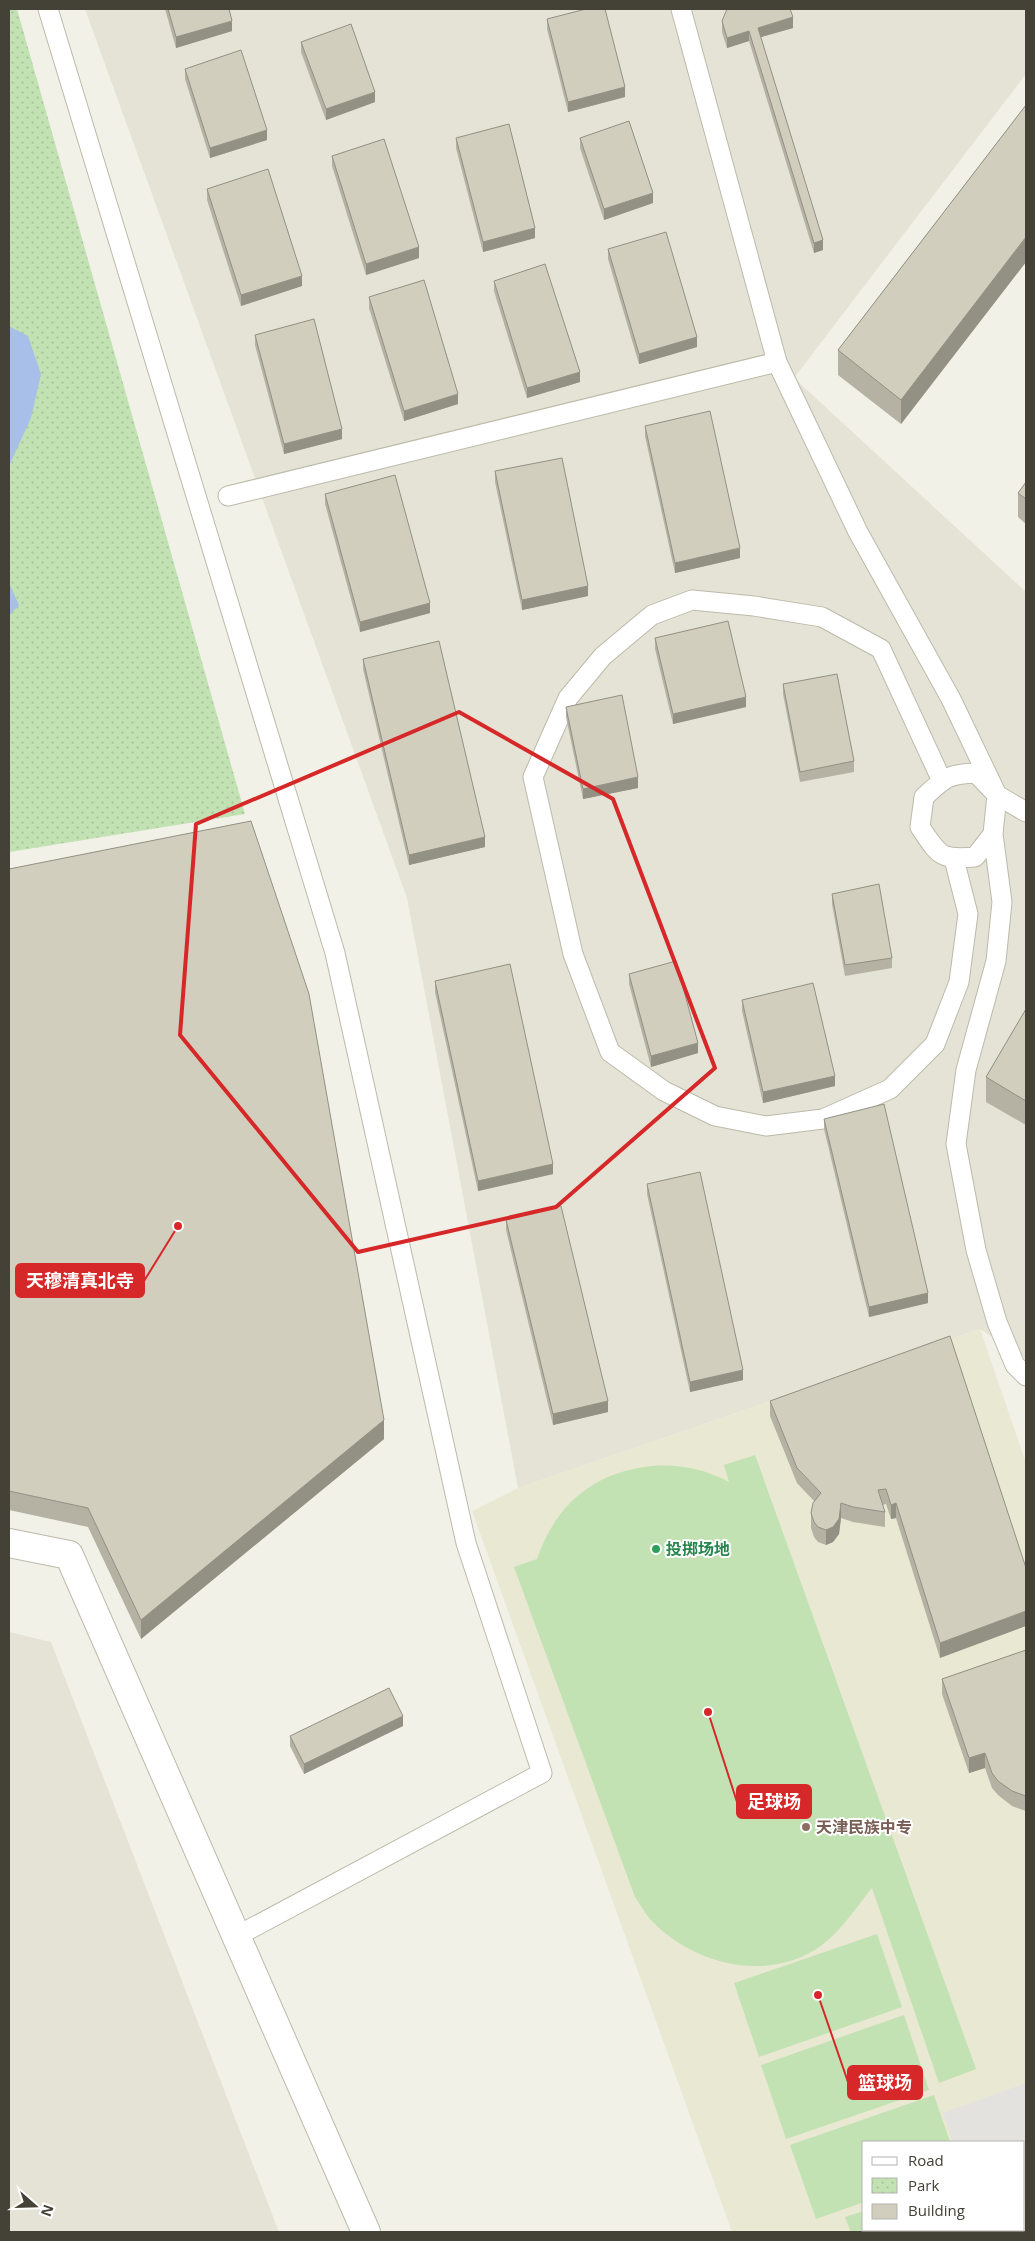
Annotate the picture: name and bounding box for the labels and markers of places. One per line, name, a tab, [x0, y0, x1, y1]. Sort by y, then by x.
callout: 天穆清真北寺	[16, 1264, 144, 1297]
place label: 投掷场地	[666, 1538, 730, 1560]
marker: 投掷场地	[650, 1543, 662, 1555]
callout: 足球场	[737, 1785, 811, 1818]
place label: 天津民族中专	[816, 1816, 912, 1838]
marker: 天津民族中专	[800, 1821, 812, 1833]
callout: 篮球场	[848, 2066, 922, 2099]

